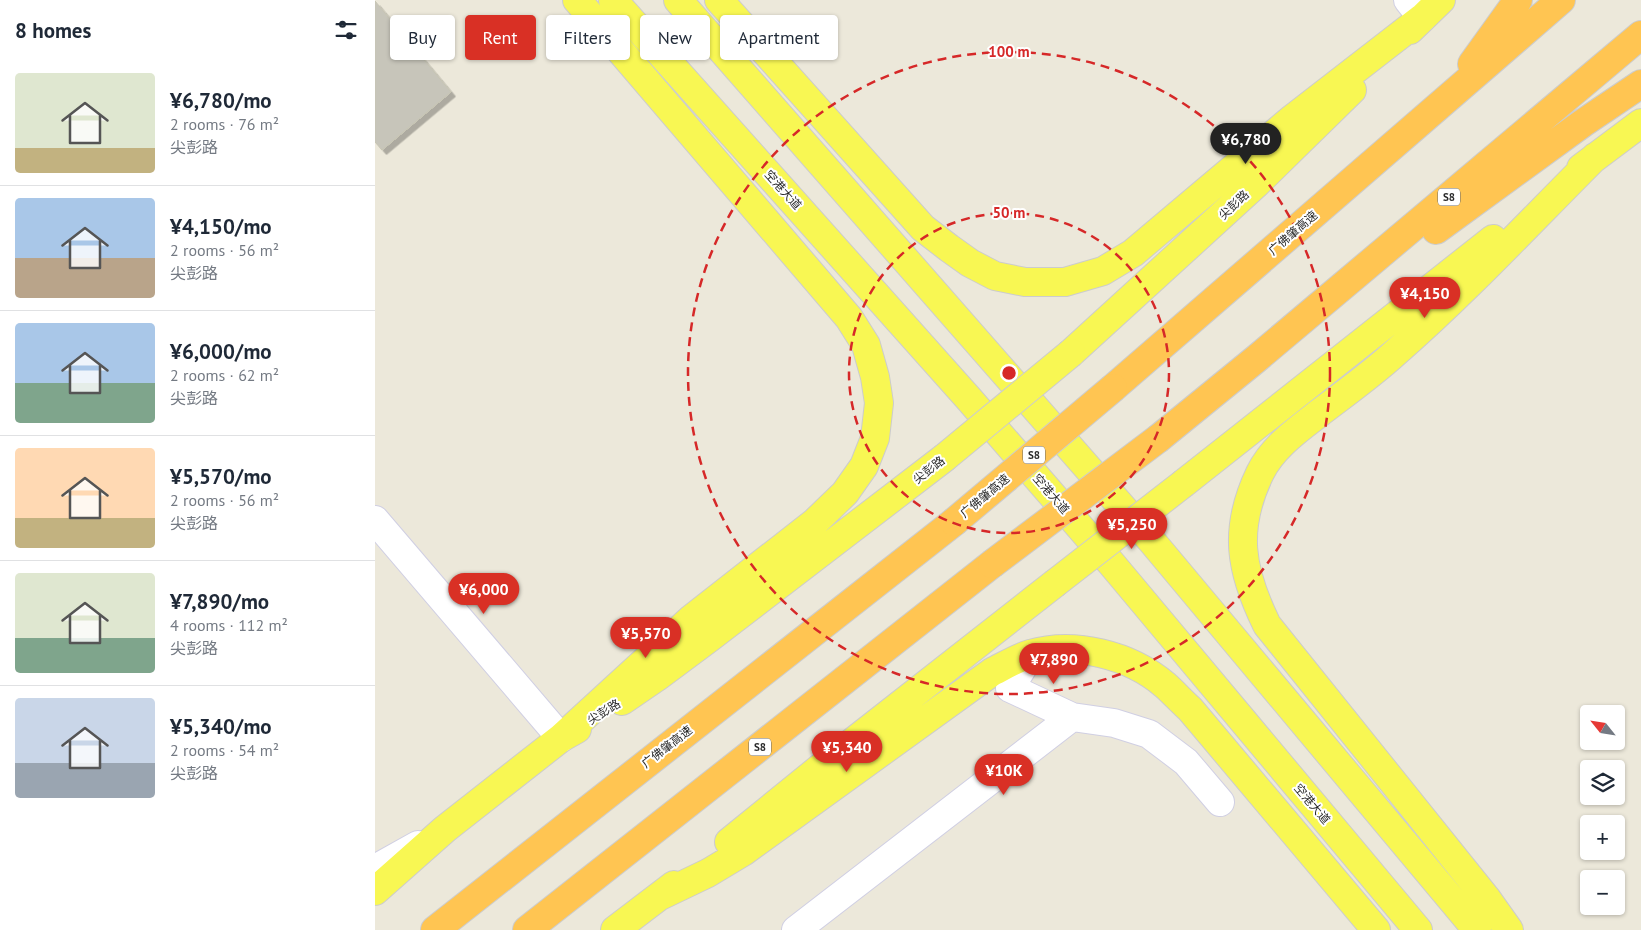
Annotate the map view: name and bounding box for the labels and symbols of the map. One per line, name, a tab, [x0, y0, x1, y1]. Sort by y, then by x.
text: 100 m	[988, 42, 1030, 61]
pin: ¥6,780	[1205, 122, 1287, 165]
street label: 空港大道	[762, 167, 805, 213]
street label: 尖彭路	[1215, 187, 1252, 222]
road number: S8	[1438, 188, 1460, 206]
text: 50 m	[993, 203, 1025, 222]
street label: 广佛肇高速	[1265, 207, 1320, 258]
pin: ¥4,150	[1384, 276, 1466, 319]
centre of rings	[1000, 364, 1018, 382]
road number: S8	[1023, 446, 1045, 464]
street label: 尖彭路	[910, 453, 947, 487]
street label: 广佛肇高速	[957, 471, 1012, 521]
street label: 空港大道	[1030, 471, 1073, 517]
pin: ¥5,250	[1091, 508, 1173, 550]
pin: ¥6,000	[443, 572, 525, 615]
pin: ¥5,570	[605, 616, 687, 659]
pin: ¥7,890	[1013, 642, 1095, 685]
street label: 尖彭路	[584, 696, 623, 727]
north arrow	[1580, 705, 1625, 750]
street label: 广佛肇高速	[638, 722, 695, 771]
pin: ¥5,340	[806, 730, 888, 773]
road number: S8	[749, 739, 771, 756]
pin: ¥10K	[974, 754, 1034, 796]
street label: 空港大道	[1291, 780, 1334, 827]

